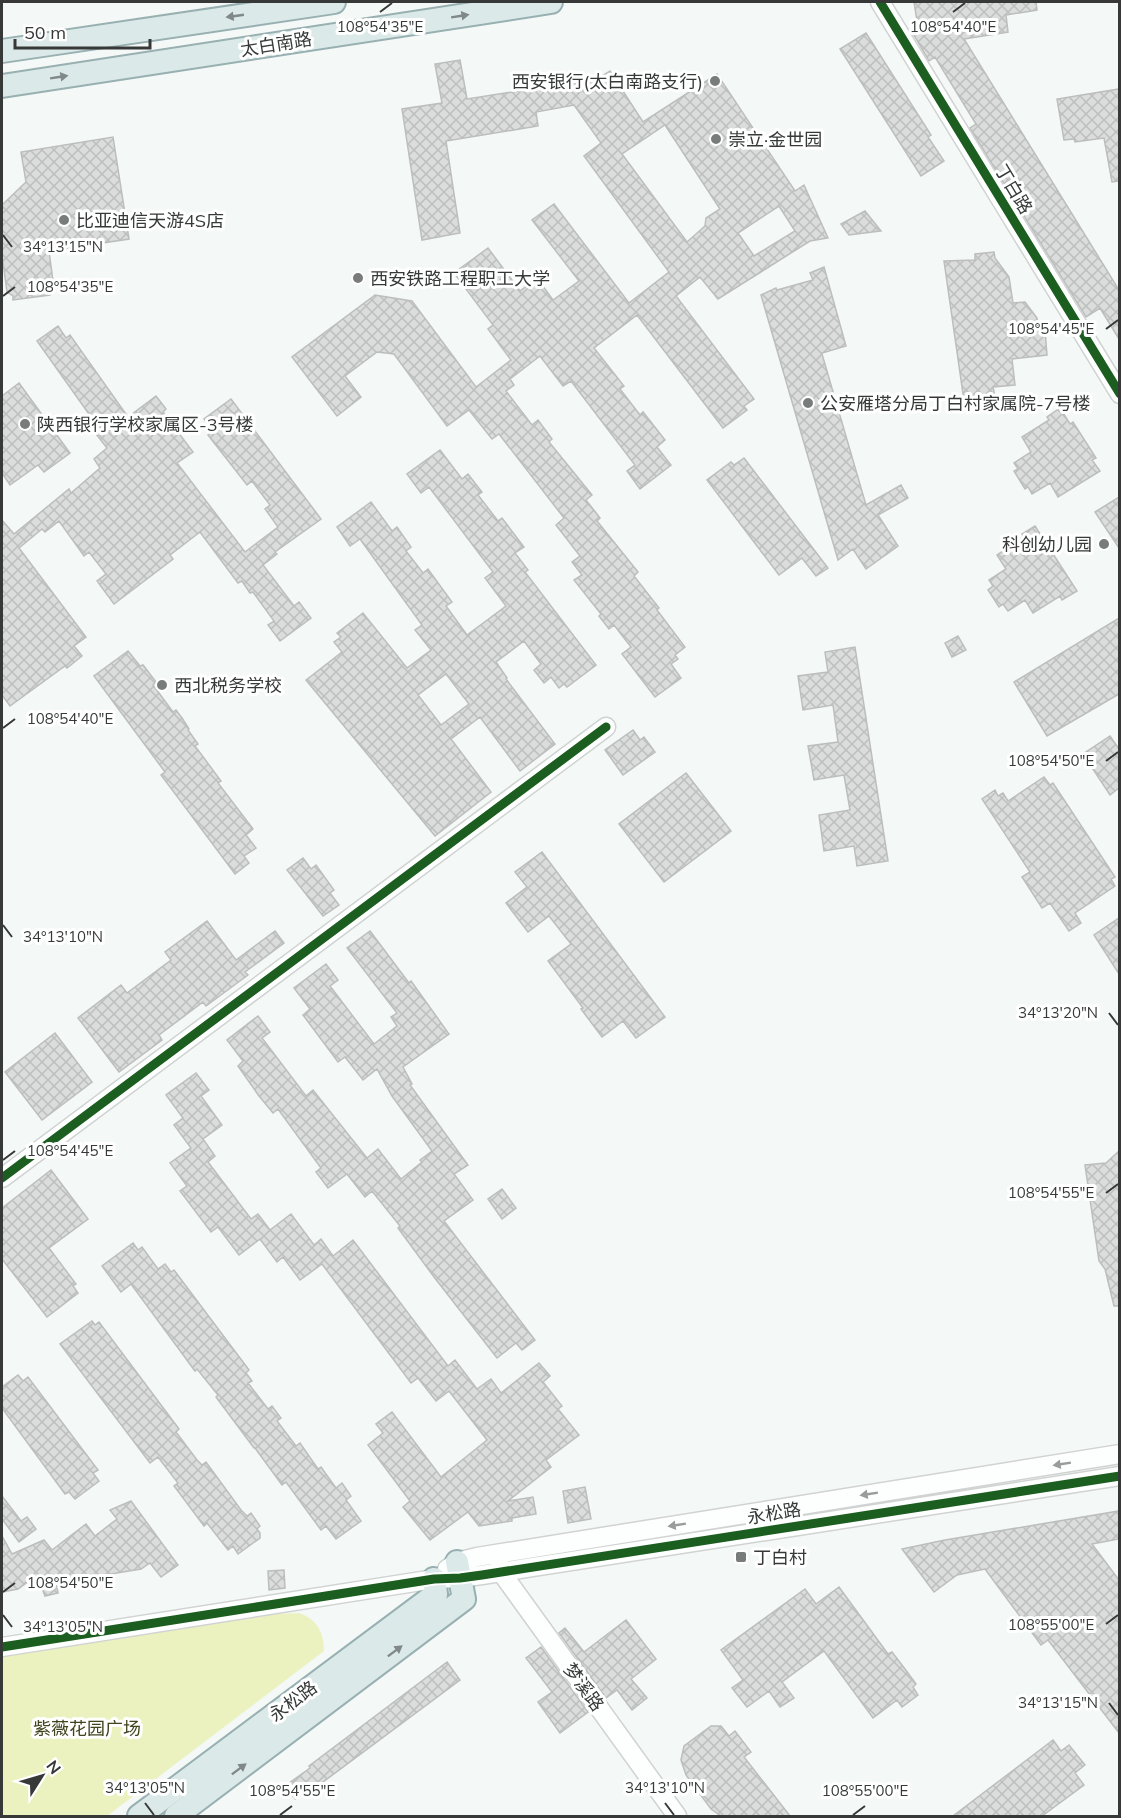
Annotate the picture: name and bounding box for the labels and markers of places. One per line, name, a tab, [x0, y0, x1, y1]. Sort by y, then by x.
place label: 西安银行(太白南路支行)	[512, 70, 703, 93]
marker: 西安银行(太白南路支行)	[708, 74, 722, 88]
place label: 崇立·金世园	[728, 128, 822, 151]
marker: 崇立·金世园	[709, 132, 723, 146]
place label: 比亚迪信天游4S店	[76, 209, 224, 232]
marker: 比亚迪信天游4S店	[57, 213, 71, 227]
place label: 西安铁路工程职工大学	[370, 267, 550, 290]
marker: 西安铁路工程职工大学	[351, 271, 365, 285]
place label: 公安雁塔分局丁白村家属院-7号楼	[820, 392, 1091, 415]
marker: 公安雁塔分局丁白村家属院-7号楼	[801, 396, 815, 410]
place label: 陕西银行学校家属区-3号楼	[37, 413, 254, 436]
marker: 陕西银行学校家属区-3号楼	[18, 417, 32, 431]
place label: 科创幼儿园	[1002, 533, 1092, 556]
marker: 科创幼儿园	[1097, 537, 1111, 551]
place label: 西北税务学校	[174, 674, 282, 697]
marker: 西北税务学校	[155, 678, 169, 692]
place label: 丁白村	[753, 1546, 807, 1569]
marker: 丁白村	[734, 1550, 748, 1564]

